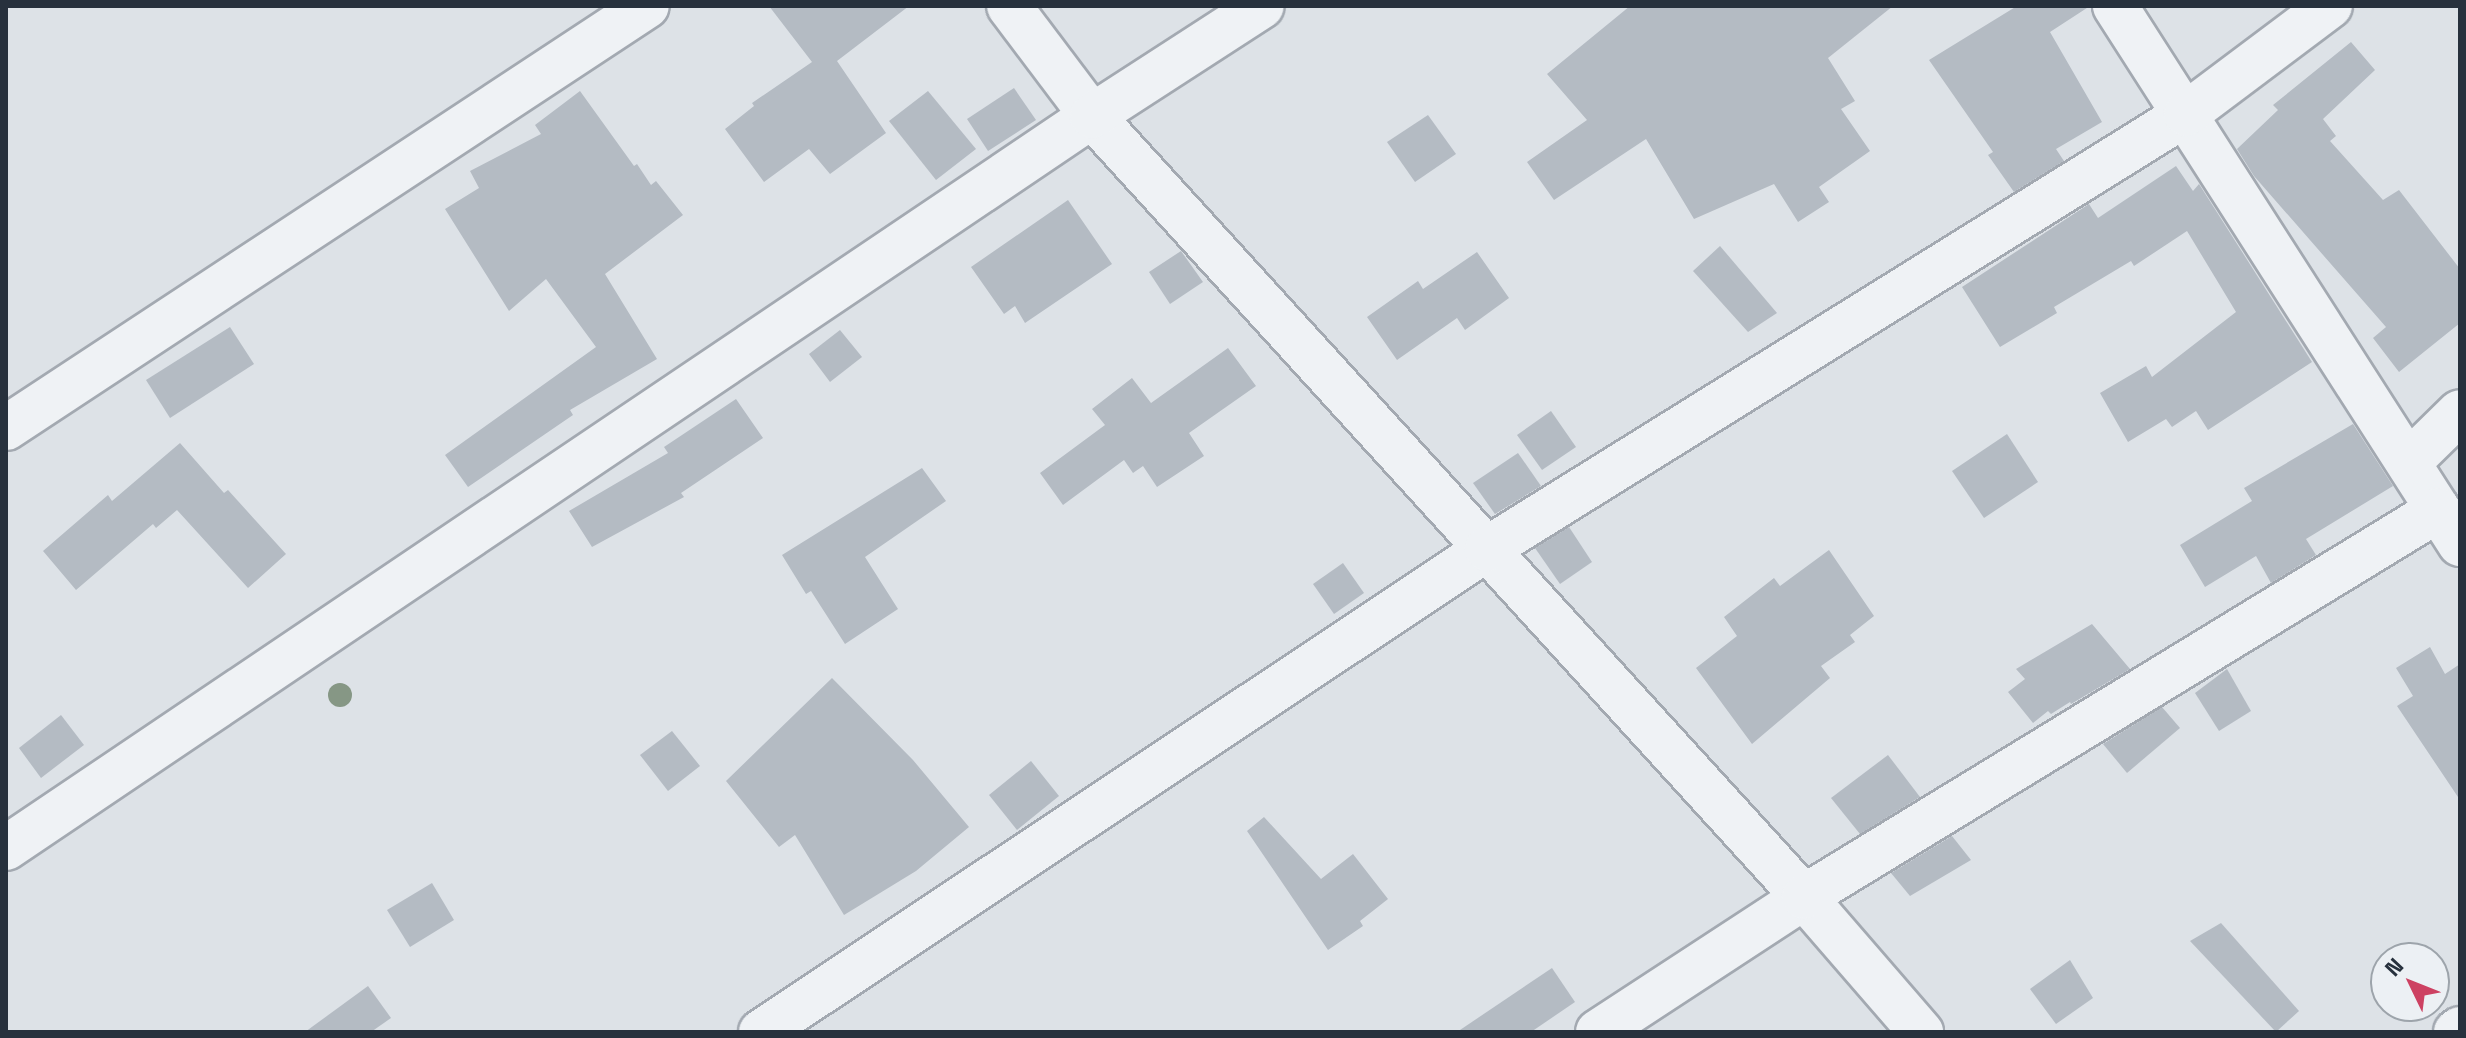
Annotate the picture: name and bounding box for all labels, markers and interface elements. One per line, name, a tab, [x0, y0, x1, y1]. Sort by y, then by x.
north arrow	[2370, 942, 2450, 1022]
text: N	[2379, 952, 2409, 982]

